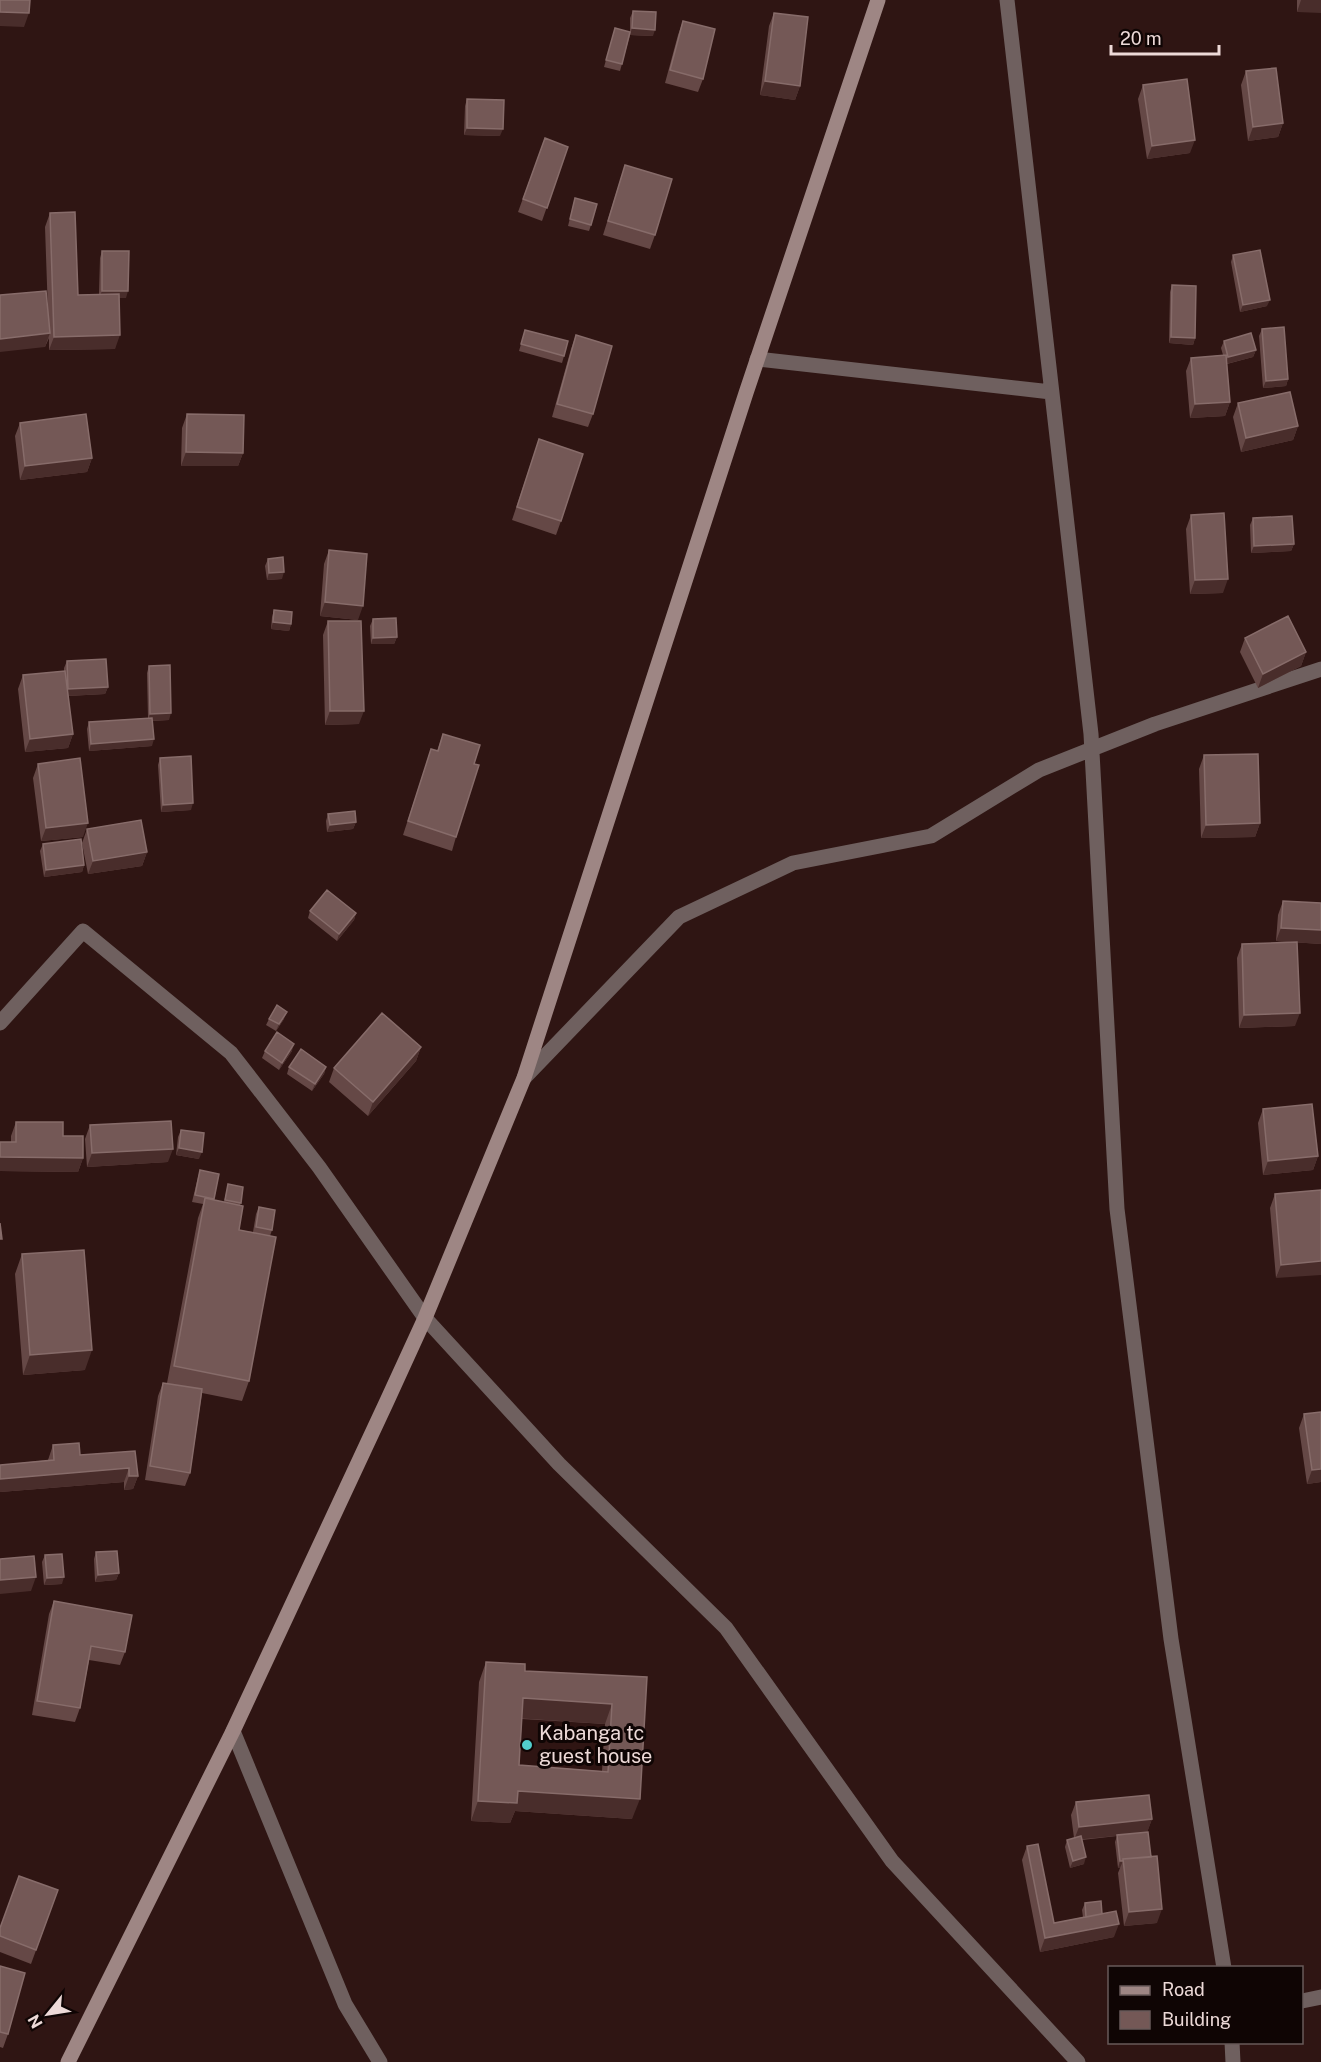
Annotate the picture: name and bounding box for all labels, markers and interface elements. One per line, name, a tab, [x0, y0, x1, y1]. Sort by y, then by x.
scale bar	[1111, 18, 1219, 56]
text: 20 m	[1120, 28, 1162, 49]
place label: Kabanga tc guest house	[539, 1721, 652, 1768]
marker: Kabanga tc guest house	[520, 1738, 534, 1752]
legend	[1108, 1966, 1303, 2044]
text: Road	[1162, 1979, 1205, 2000]
north arrow	[18, 1984, 78, 2044]
text: Building	[1162, 2009, 1231, 2030]
text: N	[24, 2011, 47, 2031]

